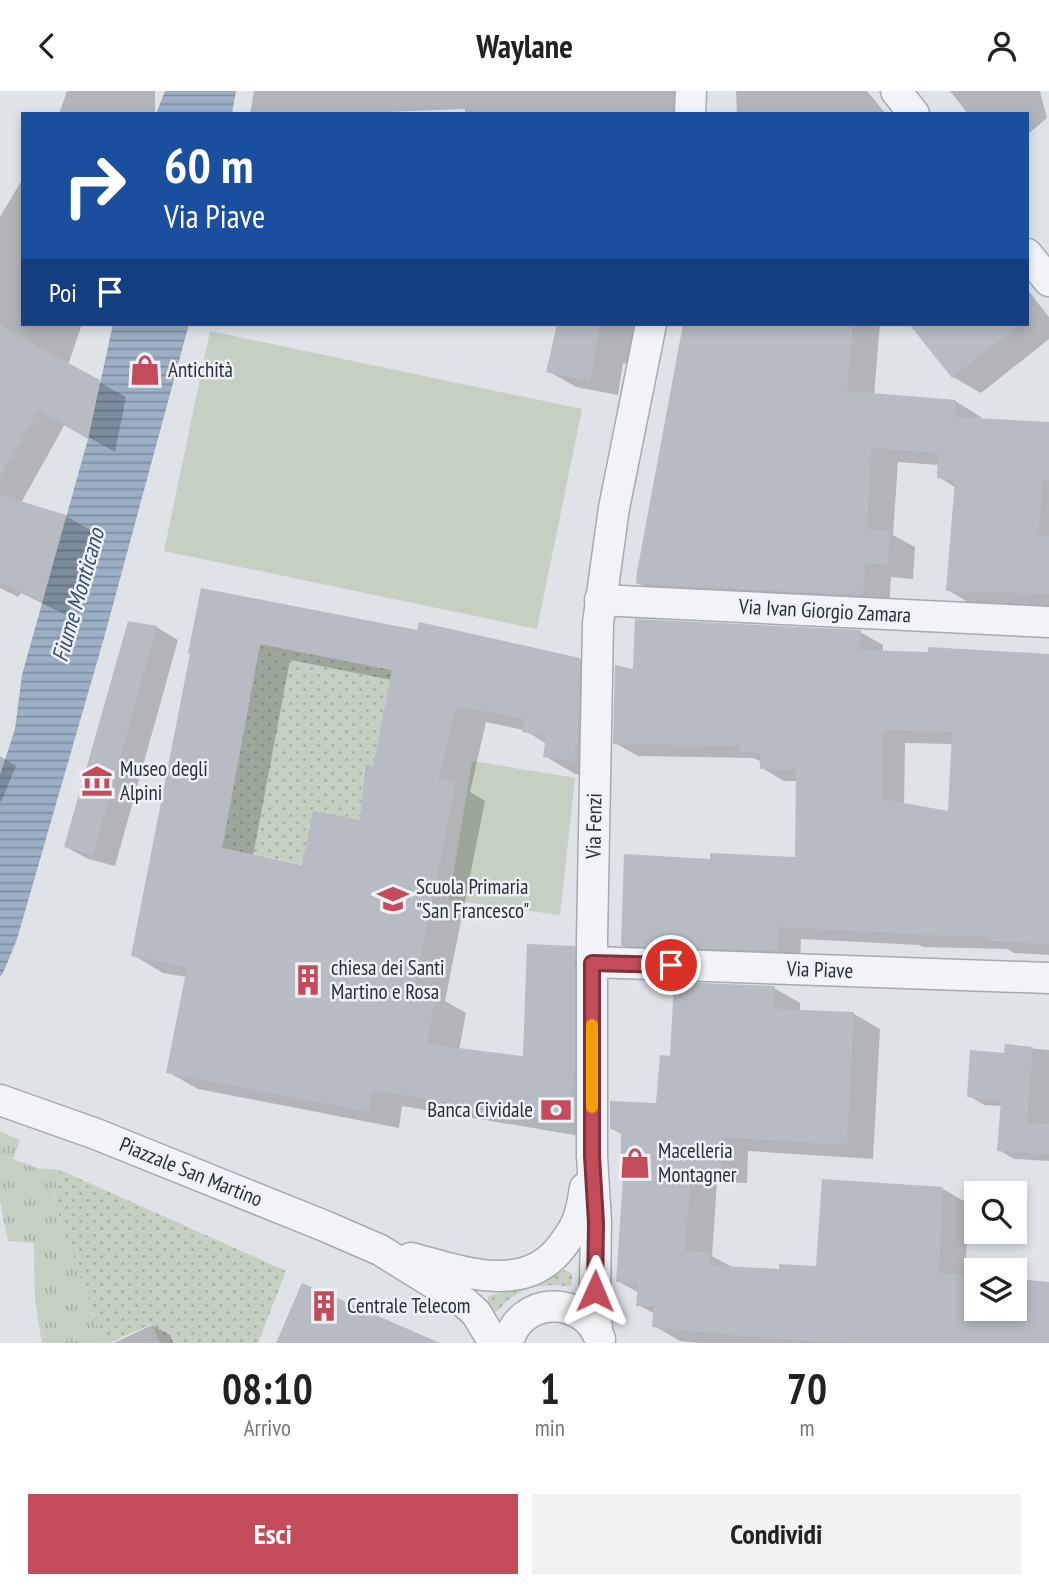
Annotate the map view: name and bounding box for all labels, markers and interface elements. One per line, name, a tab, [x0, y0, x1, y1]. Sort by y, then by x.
text: Waylane	[476, 25, 573, 67]
icon: back	[28, 27, 66, 65]
icon: person	[983, 27, 1021, 65]
text: 60 m	[164, 133, 253, 197]
icon: right	[49, 140, 140, 231]
text: Via Piave	[164, 195, 265, 237]
icon: arrive	[91, 273, 129, 311]
text: Poi	[49, 276, 77, 309]
shop icon: Antichità	[128, 353, 162, 387]
place label: Antichità	[168, 356, 233, 383]
water label: Fiume Monticano	[45, 523, 111, 665]
street label: Via Ivan Giorgio Zamara	[737, 592, 912, 628]
place label: Museo degli Alpini	[120, 755, 208, 806]
museum icon: Museo degli Alpini	[80, 764, 114, 798]
street label: Via Fenzi	[579, 793, 608, 860]
place label: Scuola Primaria "San Francesco"	[416, 873, 529, 924]
school or university icon: Scuola Primaria "San Francesco"	[376, 882, 410, 916]
pin	[641, 935, 701, 995]
icon: arrive	[652, 946, 690, 984]
place label: chiesa dei Santi Martino e Rosa	[331, 954, 445, 1005]
street label: Via Piave	[785, 955, 854, 984]
building icon: chiesa dei Santi Martino e Rosa	[291, 963, 325, 997]
bank icon: Banca Cividale	[539, 1093, 573, 1127]
place label: Banca Cividale	[427, 1096, 533, 1123]
street label: Piazzale San Martino	[116, 1131, 267, 1212]
place label: Macelleria Montagner	[658, 1137, 737, 1188]
shop icon: Macelleria Montagner	[618, 1146, 652, 1180]
map controls	[964, 1181, 1027, 1321]
button: search	[964, 1181, 1027, 1244]
position arrow	[558, 1254, 632, 1328]
button: layers	[964, 1258, 1027, 1321]
building icon: Centrale Telecom	[307, 1289, 341, 1323]
place label: Centrale Telecom	[347, 1292, 470, 1319]
text: 08:10	[222, 1361, 313, 1416]
text: 1	[540, 1361, 560, 1416]
text: 70	[787, 1361, 827, 1416]
text: Arrivo	[244, 1413, 291, 1442]
text: min	[535, 1413, 565, 1442]
text: m	[799, 1413, 814, 1442]
button: Esci	[28, 1494, 518, 1574]
button: Condividi	[532, 1494, 1021, 1574]

